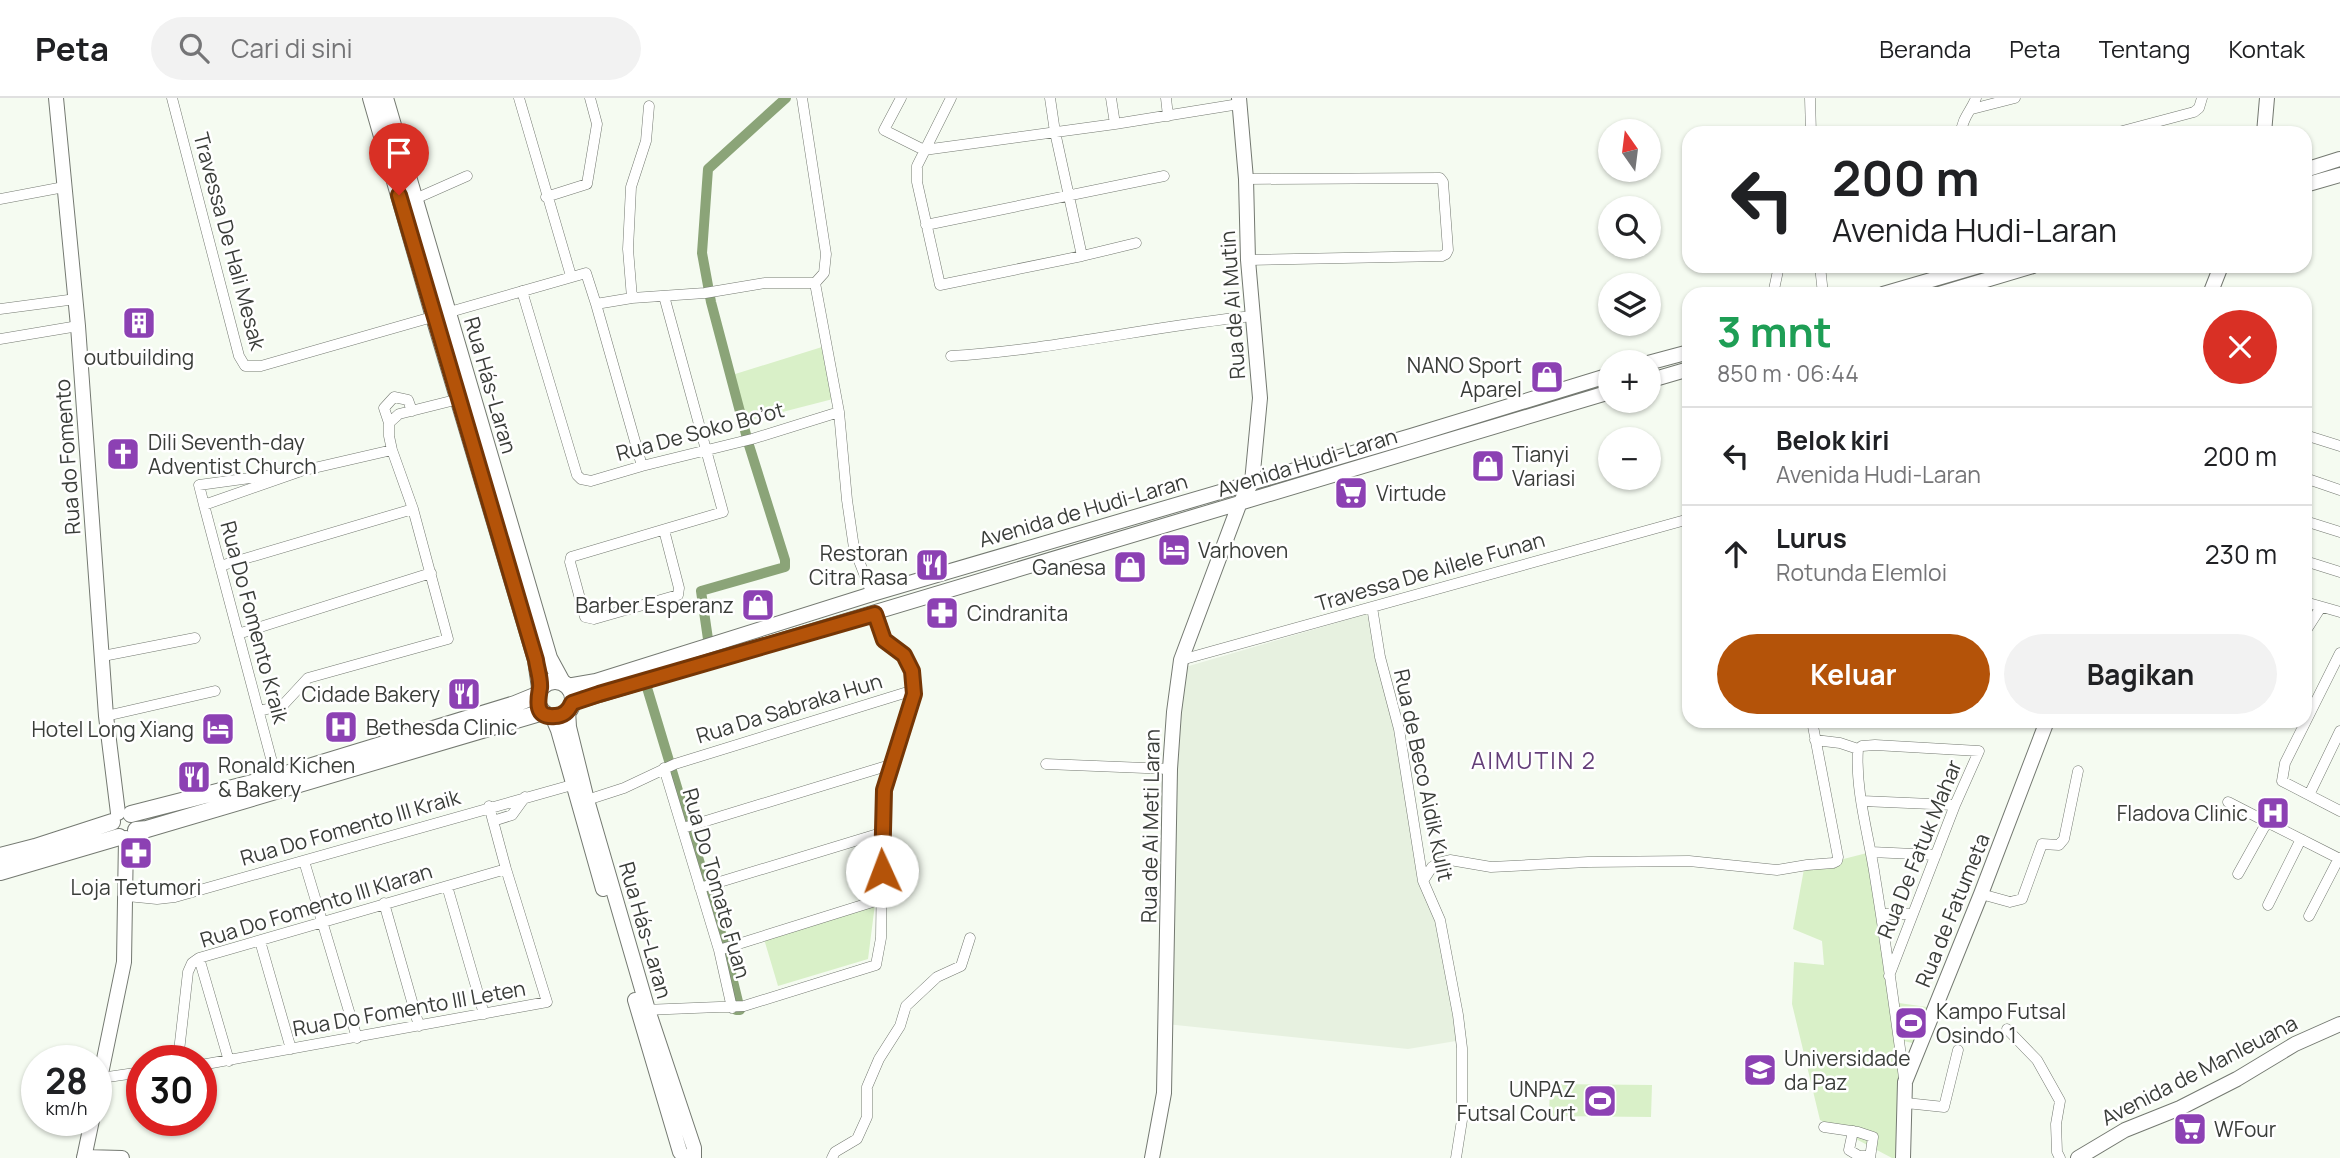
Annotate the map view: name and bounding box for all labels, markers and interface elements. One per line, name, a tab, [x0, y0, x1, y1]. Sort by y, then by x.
search box	[151, 17, 641, 80]
text: Peta	[35, 26, 109, 71]
icon: search	[175, 29, 213, 67]
text: Cari di sini	[231, 30, 353, 66]
text: Beranda	[1879, 32, 1971, 65]
text: Peta	[2009, 32, 2061, 65]
text: Tentang	[2099, 32, 2190, 65]
text: Kontak	[2228, 32, 2305, 65]
north arrow	[1598, 119, 1661, 182]
map controls	[1598, 119, 1661, 490]
pin	[369, 123, 429, 195]
street label: Travessa De Hali Mesak	[187, 129, 273, 353]
icon: arrive	[380, 134, 418, 172]
text: 200 m	[1832, 144, 1980, 211]
icon: left	[1717, 154, 1808, 245]
button: search	[1598, 196, 1661, 259]
text: Avenida Hudi-Laran	[1832, 208, 2117, 252]
street label: Rua de Ai Mutin	[1213, 230, 1251, 380]
button: layers	[1598, 273, 1661, 336]
text: 3 mnt	[1717, 302, 1832, 360]
building icon: outbuilding	[120, 304, 158, 342]
button: close	[2203, 310, 2277, 384]
street label: Rua Hás-Laran	[458, 313, 524, 457]
place label: outbuilding	[84, 343, 194, 371]
button: +	[1598, 350, 1661, 413]
place label: NANO Sport Aparel	[1407, 351, 1522, 403]
text: 850 m · 06:44	[1717, 357, 1859, 389]
shop icon: NANO Sport Aparel	[1528, 358, 1566, 396]
street label: Rua do Fomento	[48, 378, 86, 536]
street label: Rua De Soko Bo’ot	[613, 395, 787, 467]
street label: Avenida Hudi-Laran	[1213, 421, 1401, 503]
text: Belok kiri	[1776, 422, 1890, 458]
button: −	[1598, 427, 1661, 490]
place label: Dili Seventh-day Adventist Church	[148, 428, 317, 480]
church icon: Dili Seventh-day Adventist Church	[104, 435, 142, 473]
icon: left	[1717, 437, 1755, 475]
text: 200 m	[2203, 438, 2277, 474]
place label: Tianyi Variasi	[1512, 440, 1575, 492]
shop icon: Tianyi Variasi	[1469, 447, 1507, 485]
text: Avenida Hudi-Laran	[1776, 458, 1981, 490]
street label: Avenida de Hudi-Laran	[975, 467, 1191, 553]
supermarket icon: Virtude	[1332, 474, 1370, 512]
place label: Virtude	[1376, 479, 1446, 507]
street label: Rua Do Fomento Kraik	[215, 518, 296, 727]
text: Lurus	[1776, 520, 1847, 556]
street label: Travessa De Ailele Funan	[1312, 525, 1548, 617]
hotel icon: Varhoven	[1155, 531, 1193, 569]
icon: ahead	[1717, 535, 1755, 573]
place label: Varhoven	[1198, 536, 1288, 564]
text: 230 m	[2205, 536, 2277, 572]
place label: Restoran Citra Rasa	[809, 539, 908, 591]
restaurant icon: Restoran Citra Rasa	[913, 546, 951, 584]
shop icon: Ganesa	[1111, 548, 1149, 586]
place label: Ganesa	[1032, 553, 1106, 581]
text: Rotunda Elemloi	[1776, 556, 1947, 588]
shop icon: Barber Esperanz	[739, 586, 777, 624]
place label: Barber Esperanz	[575, 591, 734, 619]
pharmacy icon: Cindranita	[923, 594, 961, 632]
place label: Cindranita	[967, 599, 1068, 627]
button: Keluar	[1717, 634, 1990, 714]
button: Bagikan	[2004, 634, 2277, 714]
street label: Rua Da Sabraka Hun	[693, 666, 885, 750]
street label: Rua de Beco Aidik Kulit	[1388, 666, 1460, 884]
restaurant icon: Cidade Bakery	[445, 675, 483, 713]
place label: Cidade Bakery	[302, 680, 440, 708]
hospital icon: Bethesda Clinic	[322, 708, 360, 746]
hotel icon: Hotel Long Xiang	[199, 710, 237, 748]
place label: Bethesda Clinic	[366, 713, 517, 741]
place label: Hotel Long Xiang	[31, 715, 194, 743]
street label: Rua de Ai Meti Laran	[1134, 729, 1166, 923]
district label: AIMUTIN 2	[1471, 744, 1597, 776]
place label: Ronald Kichen & Bakery	[218, 751, 355, 803]
street label: Rua De Fatuk Mahar	[1870, 755, 1968, 943]
restaurant icon: Ronald Kichen & Bakery	[175, 758, 213, 796]
street label: Rua Do Fomento III Kraik	[237, 782, 464, 872]
street label: Rua Do Tomate Fuan	[676, 785, 758, 981]
hospital icon: Fladova Clinic	[2254, 794, 2292, 832]
place label: Fladova Clinic	[2117, 799, 2248, 827]
street label: Rua de Fatumeta	[1908, 829, 1996, 991]
pharmacy icon: Loja Tetumori	[117, 834, 155, 872]
position arrow	[845, 834, 919, 908]
street label: Rua Do Fomento III Klaran	[197, 856, 435, 954]
street label: Rua Hás-Laran	[613, 858, 679, 1002]
place label: Loja Tetumori	[71, 873, 201, 901]
street label: Rua Do Fomento III Leten	[290, 974, 528, 1042]
place label: Kampo Futsal Osindo 1	[1936, 997, 2066, 1049]
sports icon: Kampo Futsal Osindo 1	[1892, 1004, 1930, 1042]
street label: Avenida de Manleuana	[2096, 1008, 2302, 1132]
place label: Universidade da Paz	[1784, 1044, 1911, 1096]
speed limit sign: 30	[126, 1045, 217, 1136]
school or university icon: Universidade da Paz	[1741, 1051, 1779, 1089]
text: 28	[45, 1057, 88, 1105]
place label: UNPAZ Futsal Court	[1457, 1075, 1576, 1127]
sports icon: UNPAZ Futsal Court	[1581, 1082, 1619, 1120]
text: km/h	[46, 1096, 87, 1120]
supermarket icon: WFour	[2171, 1110, 2209, 1148]
place label: WFour	[2214, 1115, 2277, 1143]

